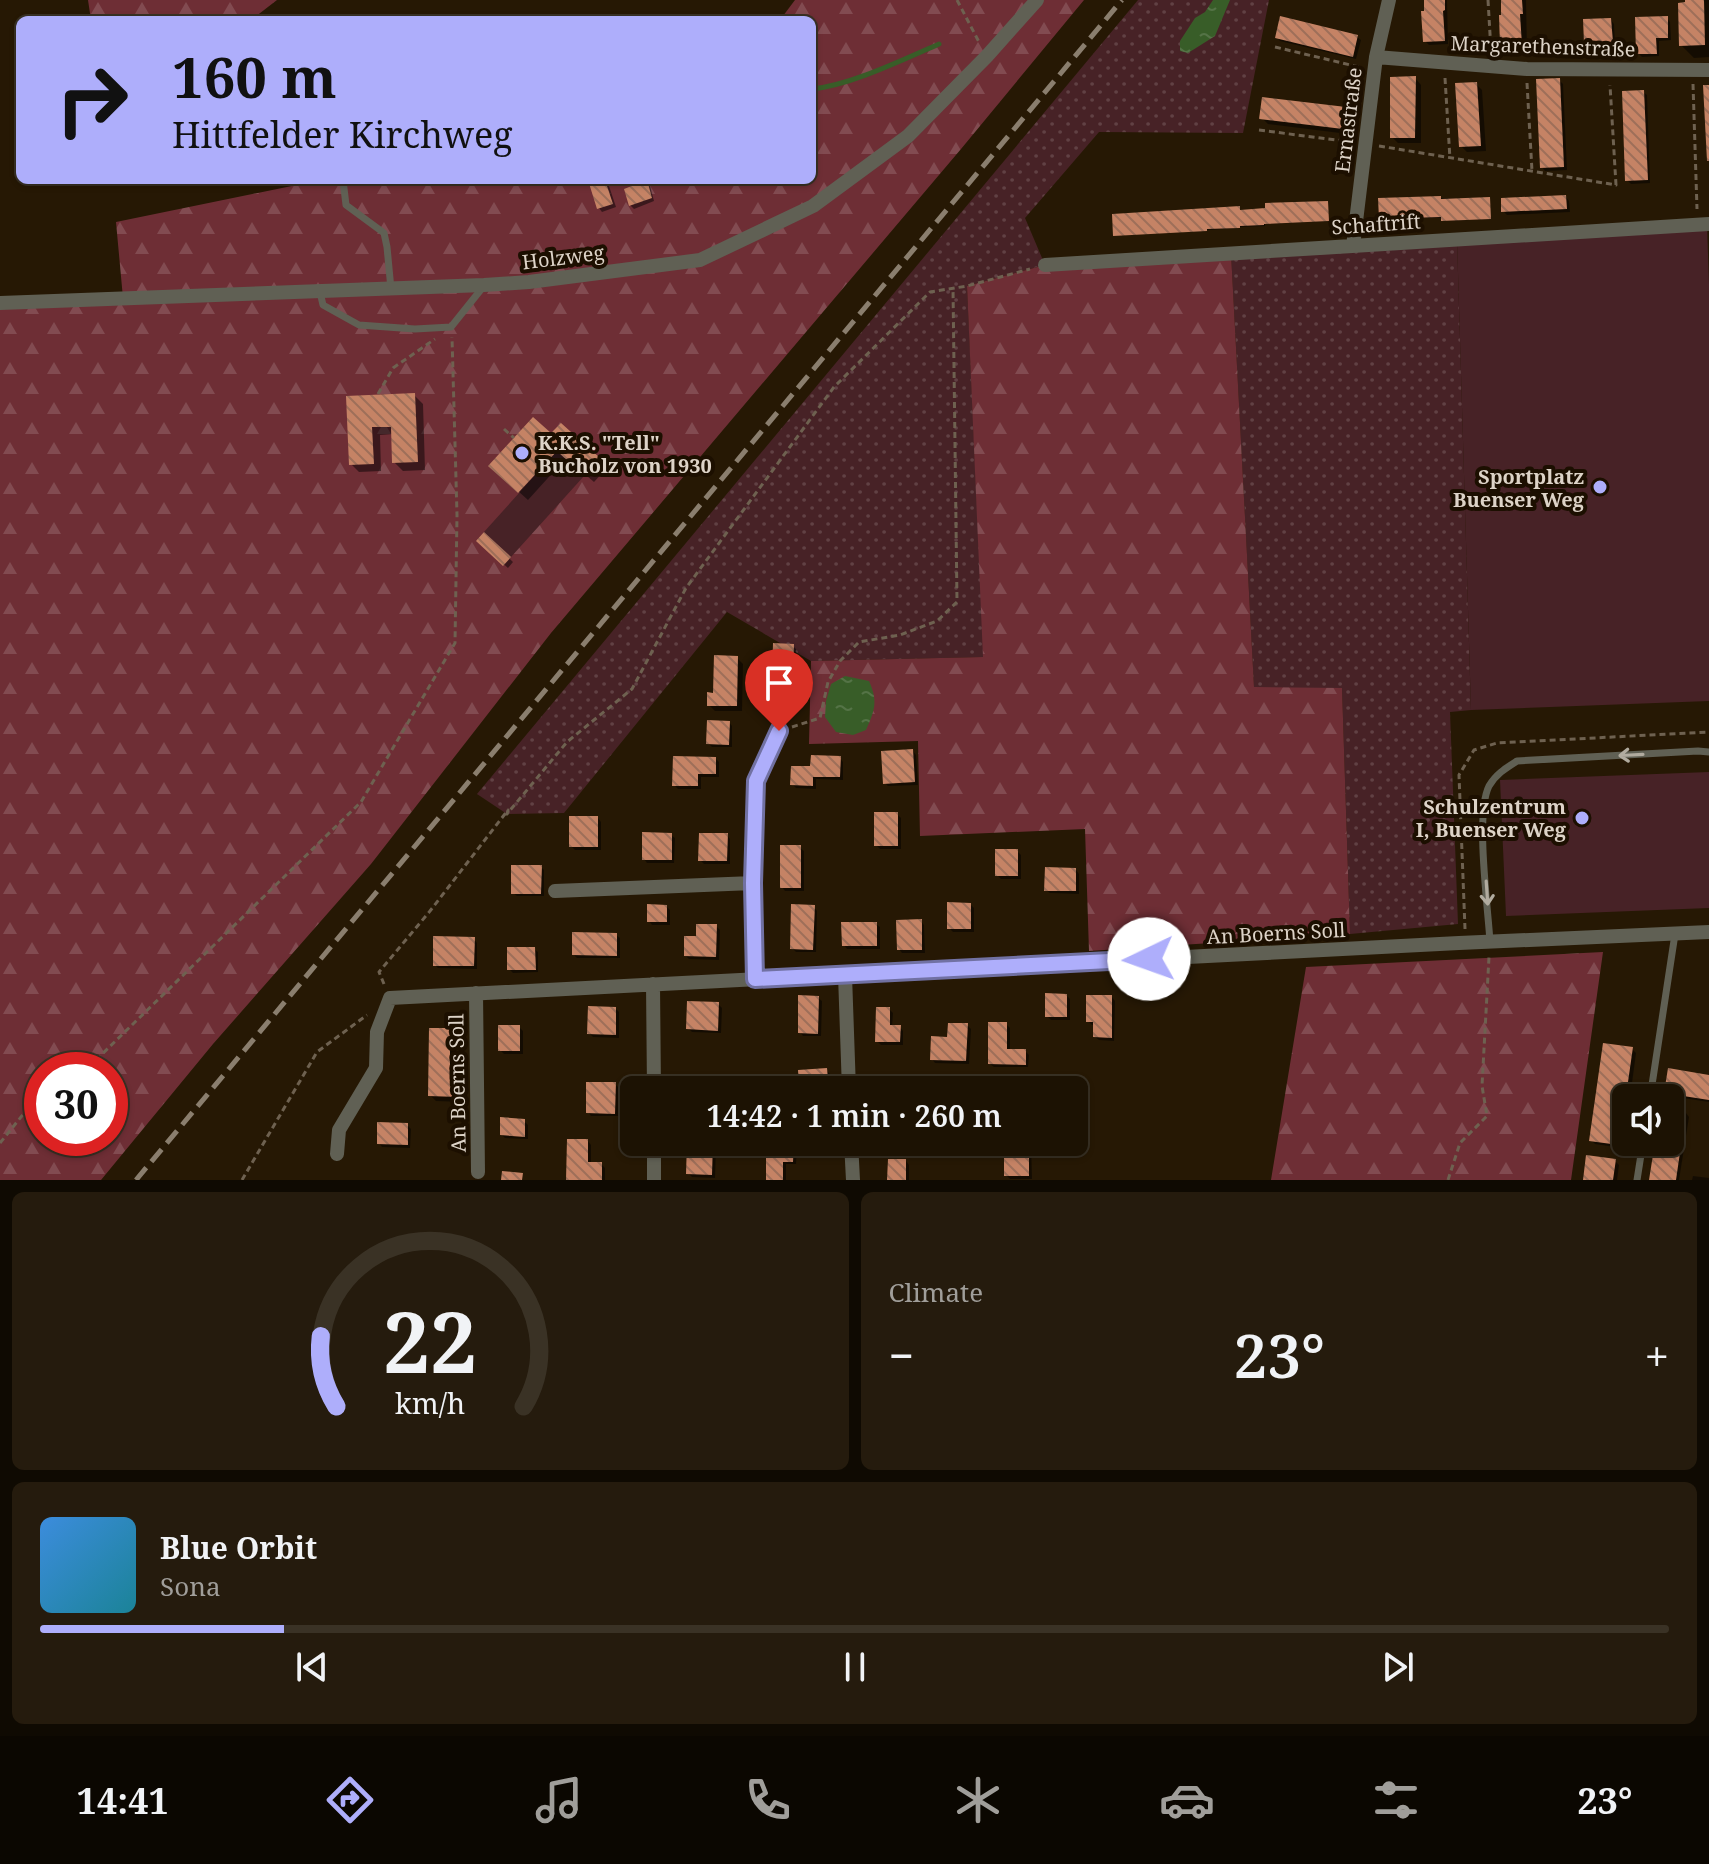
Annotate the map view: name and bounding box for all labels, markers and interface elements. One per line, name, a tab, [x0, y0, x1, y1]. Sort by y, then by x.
street label: Margarethenstraße	[1450, 29, 1636, 63]
text: 160 m	[172, 38, 337, 114]
icon: right	[40, 48, 144, 152]
street label: Ernastraße	[1328, 66, 1368, 174]
text: Hittfelder Kirchweg	[172, 110, 513, 159]
street label: Schaftrift	[1330, 207, 1422, 241]
street label: Holzweg	[520, 239, 606, 275]
place label: K.K.S. "Tell" Bucholz von 1930	[538, 429, 712, 479]
marker: K.K.S. "Tell" Bucholz von 1930	[513, 444, 531, 462]
place label: Sportplatz Buenser Weg	[1453, 463, 1585, 513]
marker: Sportplatz Buenser Weg	[1591, 478, 1609, 496]
pin	[745, 649, 813, 731]
icon: arrive	[757, 661, 801, 705]
one-way arrow	[1618, 747, 1645, 762]
place label: Schulzentrum I, Buenser Weg	[1416, 793, 1567, 843]
marker: Schulzentrum I, Buenser Weg	[1573, 809, 1591, 827]
one-way arrow	[1480, 879, 1495, 906]
street label: An Boerns Soll	[1206, 916, 1346, 950]
position arrow	[1107, 917, 1191, 1001]
street label: An Boerns Soll	[442, 1013, 472, 1153]
speed limit sign: 30	[24, 1052, 128, 1156]
map controls	[1612, 1084, 1684, 1156]
button: sound	[1612, 1084, 1684, 1156]
text: 14:42 · 1 min · 260 m	[706, 1095, 1002, 1136]
text: Climate	[889, 1274, 983, 1310]
text: 22	[383, 1284, 477, 1397]
text: 23°	[1233, 1314, 1325, 1396]
text: −	[889, 1325, 914, 1385]
text: +	[1644, 1325, 1669, 1385]
text: km/h	[395, 1383, 465, 1422]
text: Blue Orbit	[160, 1527, 317, 1568]
text: Sona	[160, 1568, 221, 1604]
icon: previous	[290, 1645, 334, 1689]
icon: pause	[833, 1645, 877, 1689]
icon: next	[1376, 1645, 1420, 1689]
icon: directions	[322, 1772, 378, 1828]
icon: music	[531, 1772, 587, 1828]
icon: phone	[740, 1772, 796, 1828]
icon: climate	[950, 1772, 1006, 1828]
icon: car	[1159, 1772, 1215, 1828]
icon: filters	[1368, 1772, 1424, 1828]
text: 14:41	[77, 1776, 169, 1825]
text: 23°	[1577, 1776, 1632, 1825]

